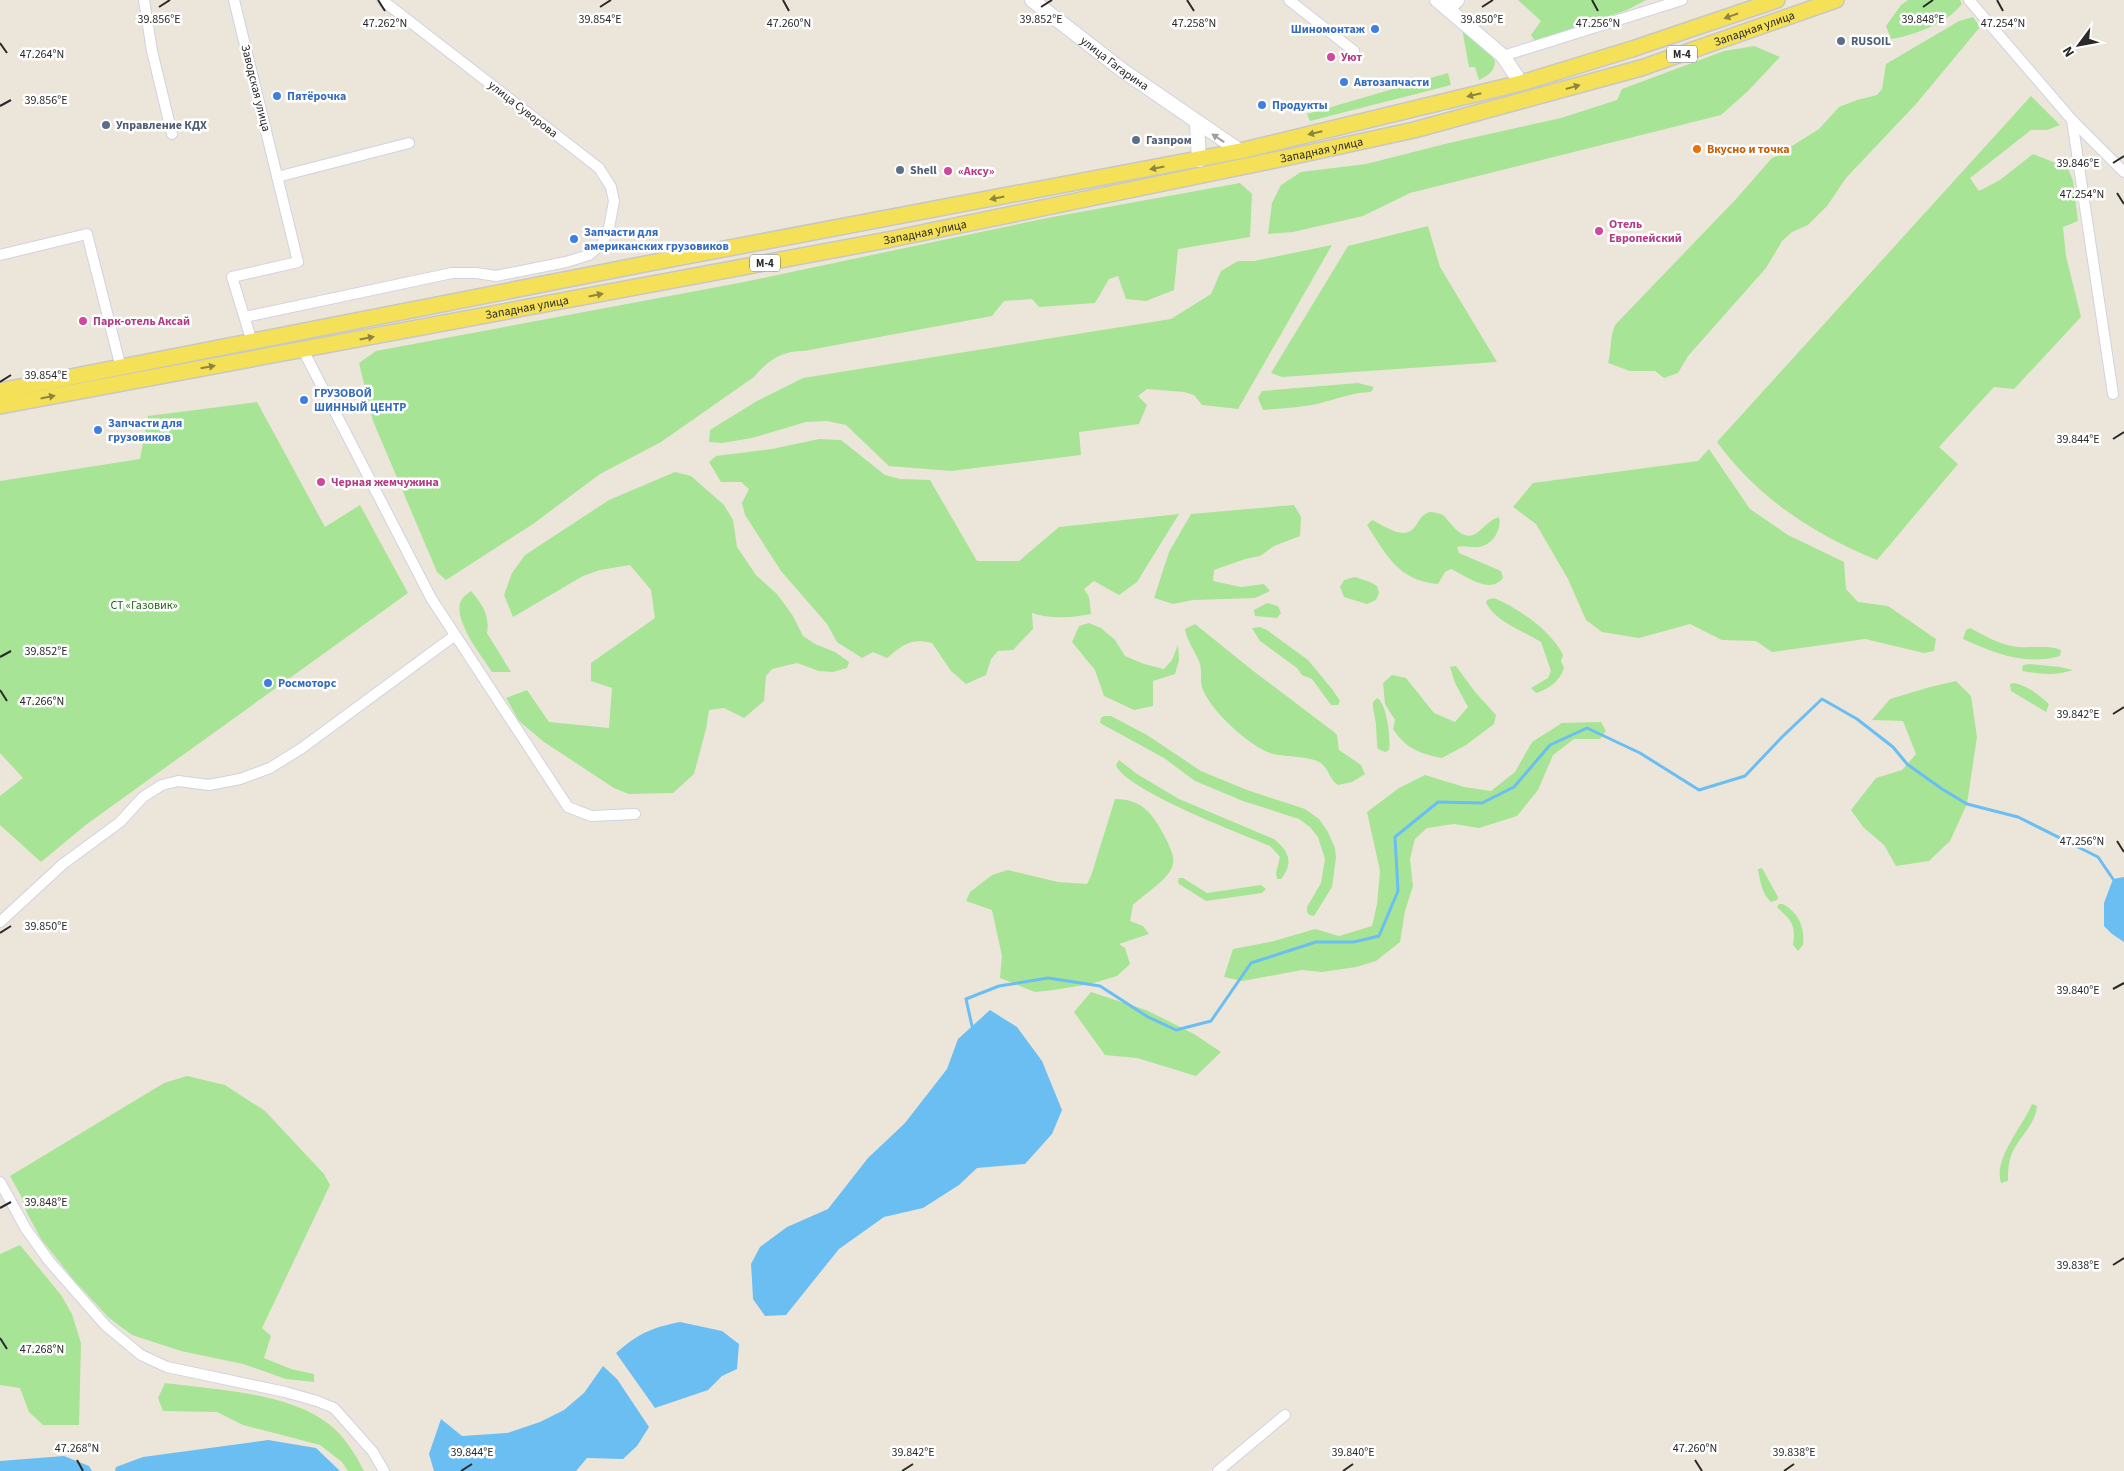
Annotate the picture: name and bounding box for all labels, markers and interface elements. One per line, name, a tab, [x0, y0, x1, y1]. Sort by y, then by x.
street label: Западная улица	[1712, 7, 1797, 51]
text: 39.856°E	[137, 11, 181, 28]
text: 39.854°E	[578, 11, 622, 28]
text: 39.852°E	[1019, 11, 1063, 28]
text: 39.850°E	[1460, 11, 1504, 28]
text: 39.848°E	[1901, 11, 1945, 28]
one-way arrow	[1723, 13, 1738, 20]
text: 47.262°N	[363, 15, 407, 32]
text: 47.260°N	[767, 15, 811, 32]
text: 47.258°N	[1172, 15, 1216, 32]
text: 47.256°N	[1576, 15, 1620, 32]
text: 47.254°N	[1981, 15, 2025, 32]
north arrow	[2054, 20, 2104, 70]
place label: Шиномонтаж	[1291, 21, 1366, 38]
marker: Шиномонтаж	[1369, 23, 1381, 35]
street label: улица Гагарина	[1076, 32, 1152, 95]
place label: RUSOIL	[1851, 33, 1891, 50]
marker: RUSOIL	[1835, 35, 1847, 47]
text: N	[2058, 42, 2080, 61]
street label: Заводская улица	[236, 43, 275, 133]
text: 47.264°N	[20, 46, 64, 63]
road number: М-4	[1667, 46, 1697, 62]
place label: Уют	[1341, 49, 1362, 66]
marker: Уют	[1325, 51, 1337, 63]
place label: Автозапчасти	[1353, 74, 1429, 91]
marker: Автозапчасти	[1338, 76, 1350, 88]
street label: улица Суворова	[484, 77, 561, 142]
one-way arrow	[1565, 82, 1580, 90]
place label: Пятёрочка	[287, 88, 346, 105]
marker: Пятёрочка	[271, 90, 283, 102]
one-way arrow	[1466, 91, 1481, 99]
text: 39.856°E	[24, 92, 68, 109]
place label: Продукты	[1272, 97, 1328, 114]
marker: Продукты	[1256, 99, 1268, 111]
place label: Управление КДХ	[116, 117, 207, 134]
marker: Управление КДХ	[100, 119, 112, 131]
one-way arrow	[1308, 129, 1323, 137]
place label: Газпром	[1146, 132, 1192, 149]
one-way arrow	[1212, 133, 1225, 142]
street label: Западная улица	[1278, 133, 1365, 168]
marker: Газпром	[1130, 134, 1142, 146]
place label: Вкусно и точка	[1707, 141, 1790, 158]
marker: Вкусно и точка	[1691, 143, 1703, 155]
text: 39.846°E	[2056, 155, 2100, 172]
place label: Shell	[910, 162, 937, 179]
place label: «Аксу»	[958, 163, 995, 180]
marker: Shell	[894, 164, 906, 176]
one-way arrow	[1148, 164, 1164, 172]
marker: «Аксу»	[942, 165, 954, 177]
text: 47.254°N	[2060, 186, 2104, 203]
one-way arrow	[989, 194, 1005, 202]
street label: Западная улица	[882, 216, 968, 250]
place label: Отель Европейский	[1609, 216, 1682, 247]
place label: Запчасти для американских грузовиков	[584, 224, 729, 255]
marker: Отель Европейский	[1593, 225, 1605, 237]
marker: Запчасти для американских грузовиков	[568, 233, 580, 245]
road number: М-4	[750, 254, 780, 272]
one-way arrow	[588, 291, 604, 299]
street label: Западная улица	[484, 292, 570, 324]
place label: Парк-отель Аксай	[93, 313, 190, 330]
marker: Парк-отель Аксай	[77, 315, 89, 327]
one-way arrow	[360, 333, 376, 341]
one-way arrow	[200, 362, 216, 370]
text: 39.854°E	[24, 367, 68, 384]
place label: ГРУЗОВОЙ ШИННЫЙ ЦЕНТР	[314, 385, 406, 416]
one-way arrow	[40, 393, 55, 401]
marker: ГРУЗОВОЙ ШИННЫЙ ЦЕНТР	[298, 394, 310, 406]
place label: Запчасти для грузовиков	[108, 415, 182, 446]
marker: Запчасти для грузовиков	[92, 424, 104, 436]
text: 39.844°E	[2056, 431, 2100, 448]
place label: Черная жемчужина	[331, 474, 439, 491]
marker: Черная жемчужина	[315, 476, 327, 488]
park label: СТ «Газовик»	[110, 597, 178, 614]
text: 39.852°E	[24, 643, 68, 660]
place label: Росмоторс	[278, 675, 337, 692]
marker: Росмоторс	[262, 677, 274, 689]
text: 47.266°N	[20, 693, 64, 710]
text: 39.842°E	[2056, 706, 2100, 723]
text: 47.256°N	[2060, 833, 2104, 850]
text: 39.850°E	[24, 918, 68, 935]
text: 39.840°E	[2056, 982, 2100, 999]
text: 39.848°E	[24, 1194, 68, 1211]
text: 39.838°E	[2056, 1257, 2100, 1274]
text: 47.268°N	[20, 1341, 64, 1358]
text: 47.268°N	[55, 1440, 99, 1457]
text: 47.260°N	[1673, 1440, 1717, 1457]
text: 39.844°E	[450, 1444, 494, 1461]
text: 39.842°E	[891, 1444, 935, 1461]
text: 39.840°E	[1331, 1444, 1375, 1461]
text: 39.838°E	[1772, 1444, 1816, 1461]

